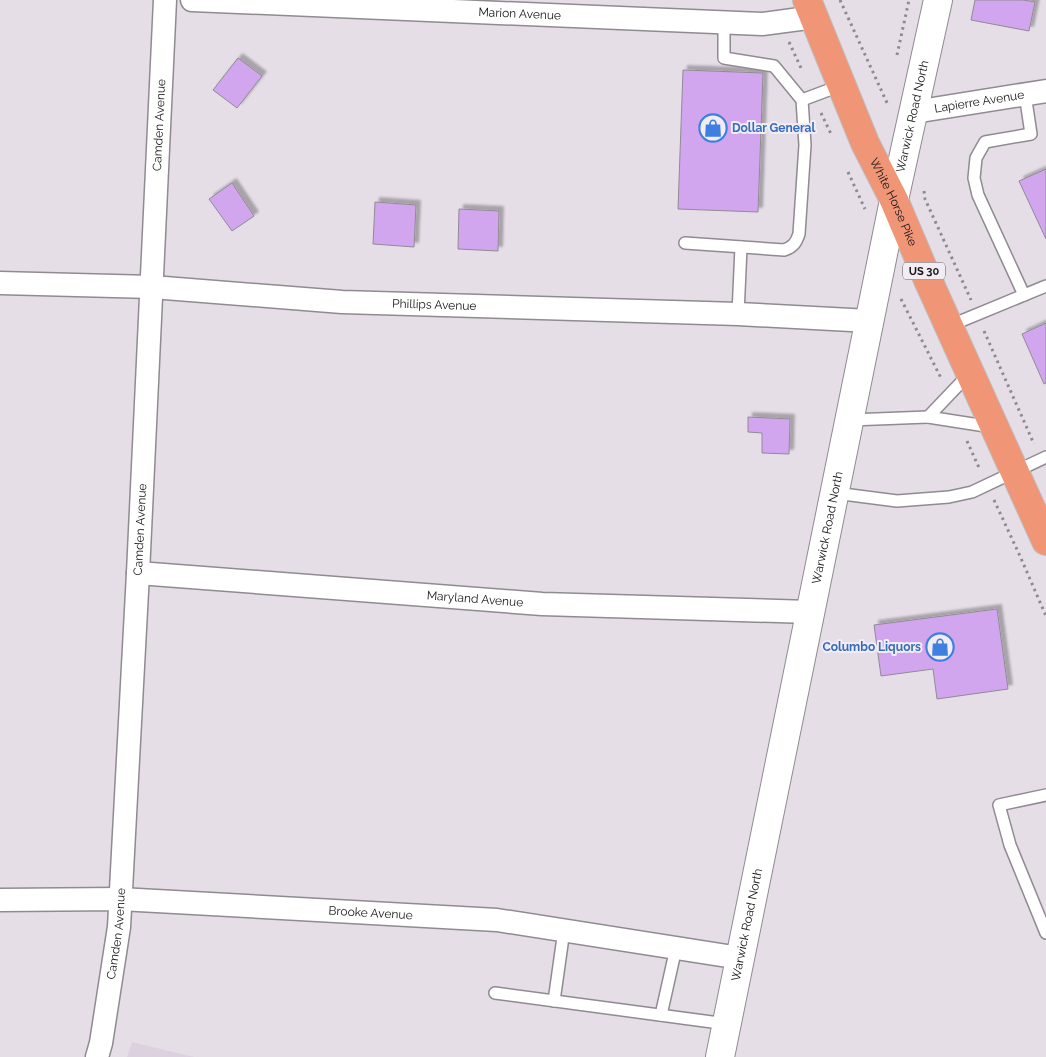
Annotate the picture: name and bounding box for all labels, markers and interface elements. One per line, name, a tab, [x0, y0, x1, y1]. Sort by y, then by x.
street label: Marion Avenue	[478, 5, 561, 23]
street label: Warwick Road North	[893, 59, 932, 174]
street label: Camden Avenue	[150, 79, 168, 171]
street label: Lapierre Avenue	[933, 88, 1025, 116]
shop icon: Dollar General	[698, 113, 728, 143]
place label: Dollar General	[732, 121, 815, 135]
street label: White Horse Pike	[867, 156, 920, 248]
road number: US 30	[903, 262, 945, 280]
street label: Phillips Avenue	[392, 297, 477, 313]
street label: Warwick Road North	[809, 470, 846, 585]
street label: Camden Avenue	[131, 483, 149, 576]
street label: Maryland Avenue	[426, 588, 524, 610]
shop icon: Columbo Liquors	[925, 632, 955, 662]
place label: Columbo Liquors	[822, 640, 921, 654]
street label: Warwick Road North	[729, 867, 765, 982]
street label: Camden Avenue	[104, 888, 128, 980]
street label: Brooke Avenue	[328, 904, 413, 922]

